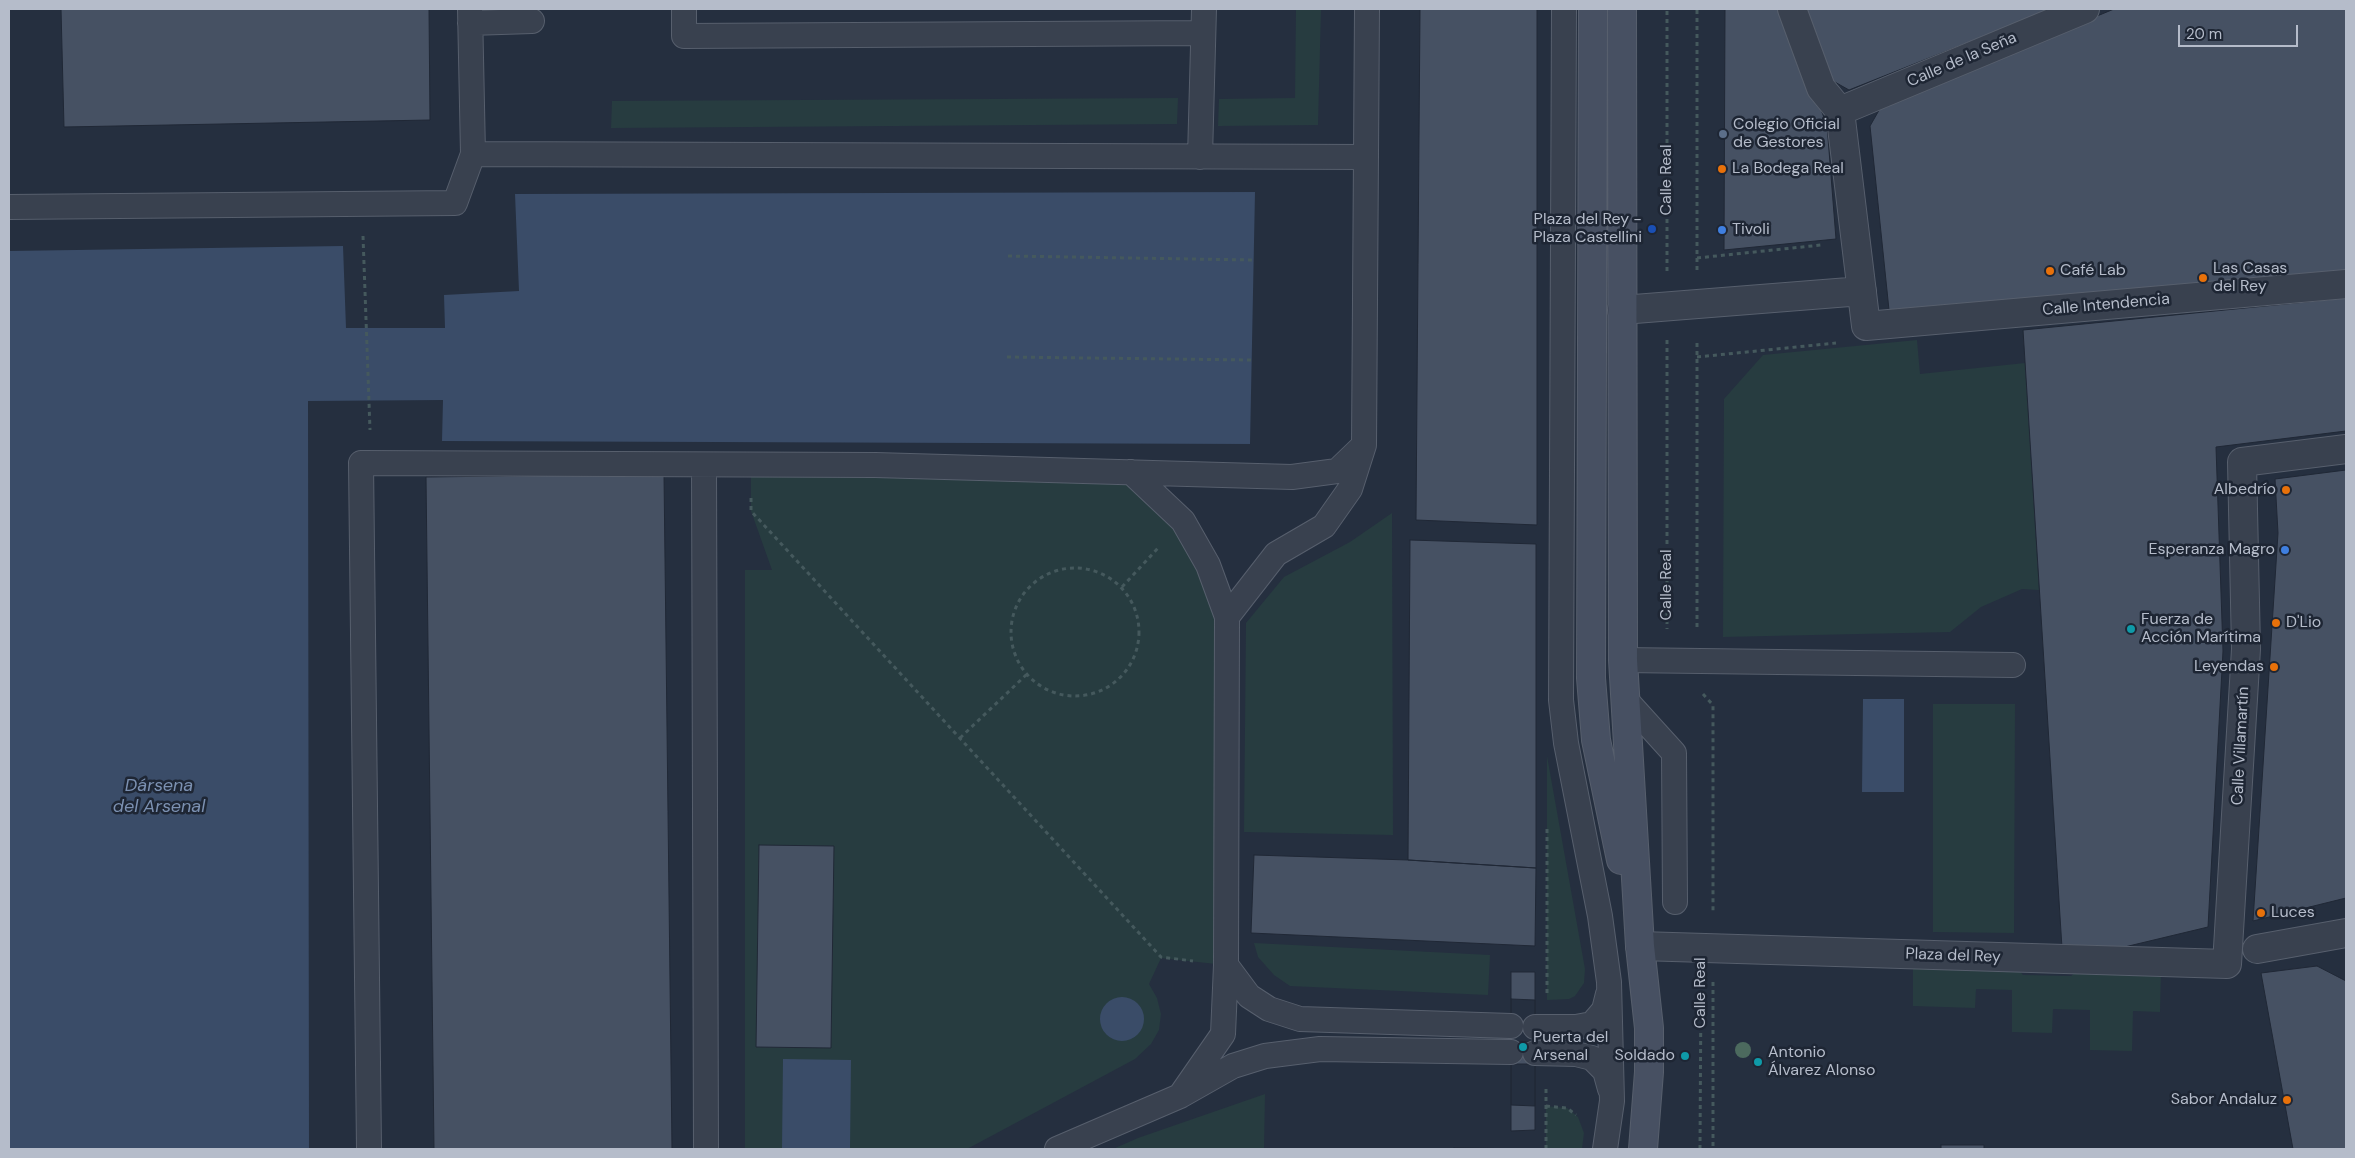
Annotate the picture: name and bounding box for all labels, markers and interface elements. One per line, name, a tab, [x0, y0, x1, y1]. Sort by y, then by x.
scale bar	[2180, 15, 2300, 47]
text: 20 m	[2186, 24, 2222, 44]
street label: Calle de la Seña	[1904, 28, 2020, 92]
place label: Colegio Oficial de Gestores	[1733, 115, 1840, 153]
marker: Colegio Oficial de Gestores	[1717, 128, 1729, 140]
street label: Calle Real	[1657, 144, 1677, 216]
place label: La Bodega Real	[1732, 159, 1844, 179]
marker: La Bodega Real	[1716, 163, 1728, 175]
place label: Plaza del Rey - Plaza Castellini	[1533, 210, 1642, 248]
place label: Tivoli	[1732, 220, 1770, 240]
marker: Plaza del Rey - Plaza Castellini	[1646, 223, 1658, 235]
marker: Tivoli	[1716, 224, 1728, 236]
place label: Las Casas del Rey	[2213, 259, 2287, 297]
place label: Café Lab	[2060, 261, 2126, 281]
marker: Café Lab	[2044, 265, 2056, 277]
marker: Las Casas del Rey	[2197, 272, 2209, 284]
street label: Calle Intendencia	[2041, 290, 2171, 320]
place label: Albedrío	[2214, 480, 2276, 500]
marker: Albedrío	[2280, 484, 2292, 496]
place label: Esperanza Magro	[2149, 540, 2275, 560]
marker: Esperanza Magro	[2279, 544, 2291, 556]
street label: Calle Real	[1657, 549, 1677, 621]
place label: Fuerza de Acción Marítima	[2141, 610, 2261, 648]
place label: D'Lio	[2286, 613, 2321, 633]
marker: D'Lio	[2270, 617, 2282, 629]
marker: Fuerza de Acción Marítima	[2125, 623, 2137, 635]
place label: Leyendas	[2194, 657, 2264, 677]
marker: Leyendas	[2268, 661, 2280, 673]
street label: Calle Villamartín	[2228, 686, 2254, 806]
water label: Dársena del Arsenal	[113, 775, 205, 818]
place label: Luces	[2271, 903, 2315, 923]
marker: Luces	[2255, 907, 2267, 919]
street label: Plaza del Rey	[1905, 945, 2001, 967]
street label: Calle Real	[1691, 957, 1711, 1029]
place label: Puerta del Arsenal	[1533, 1028, 1608, 1066]
marker: Puerta del Arsenal	[1517, 1041, 1529, 1053]
place label: Antonio Álvarez Alonso	[1768, 1043, 1876, 1081]
place label: Soldado	[1614, 1046, 1675, 1066]
marker: Soldado	[1679, 1050, 1691, 1062]
marker: Antonio Álvarez Alonso	[1752, 1056, 1764, 1068]
place label: Sabor Andaluz	[2171, 1090, 2277, 1110]
marker: Sabor Andaluz	[2281, 1094, 2293, 1106]

